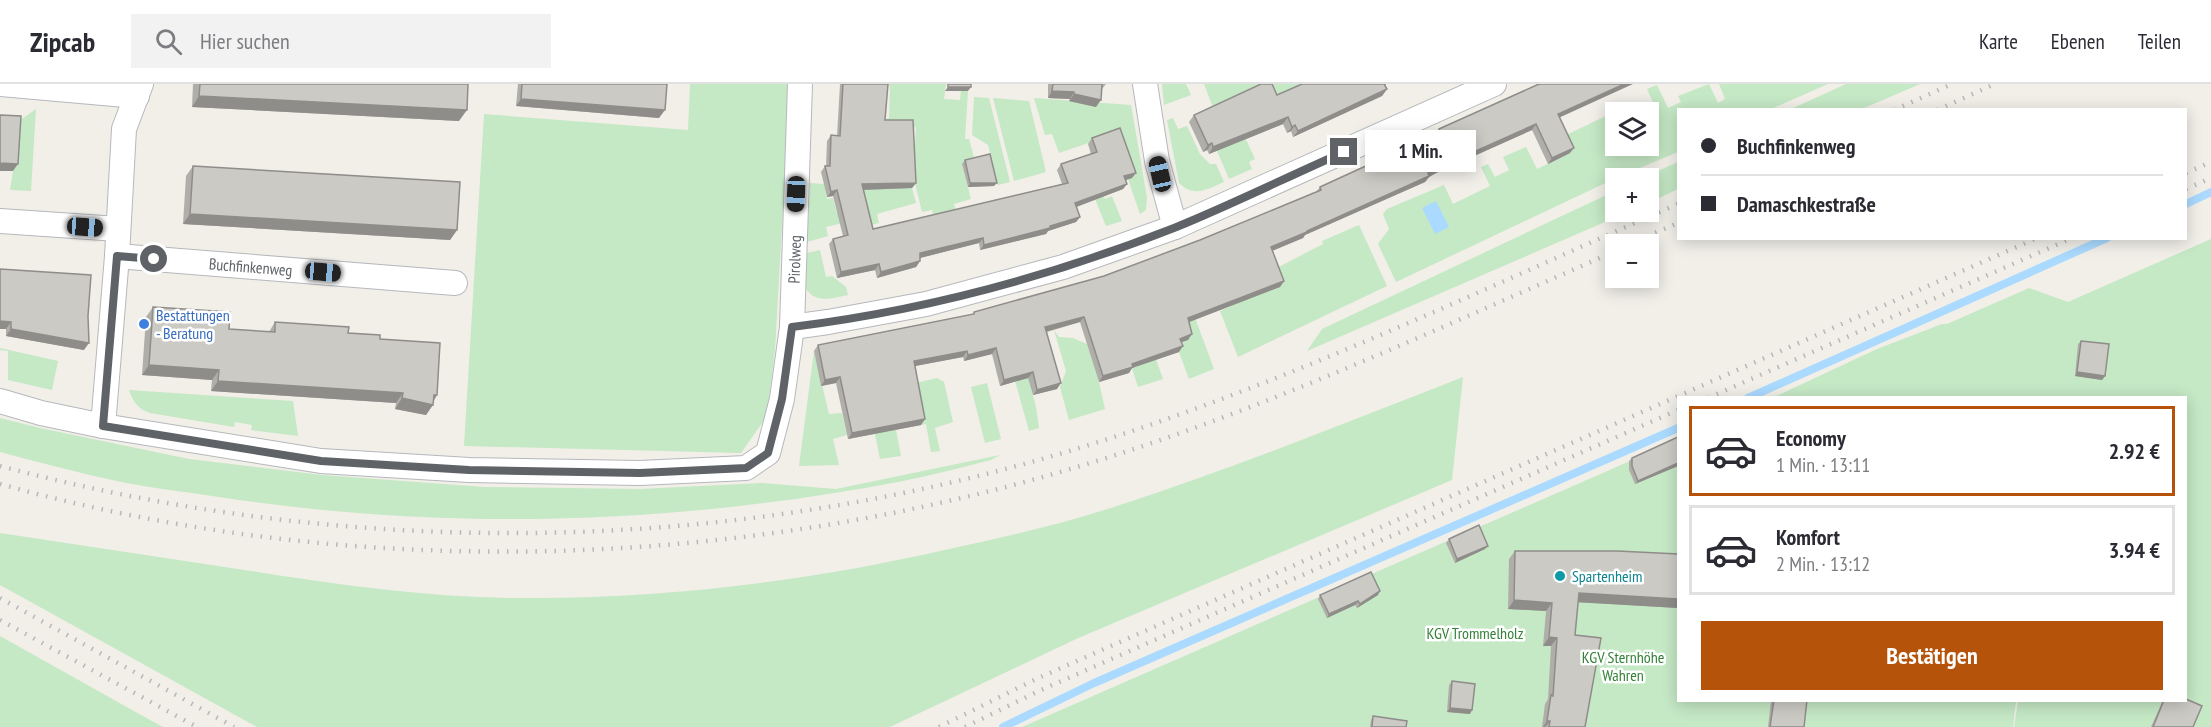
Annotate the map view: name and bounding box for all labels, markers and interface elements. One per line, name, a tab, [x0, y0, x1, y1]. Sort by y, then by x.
search box	[131, 14, 551, 68]
text: Zipcab	[30, 23, 95, 60]
icon: search	[152, 25, 185, 58]
text: Hier suchen	[200, 27, 290, 55]
text: Karte	[1979, 28, 2018, 55]
text: Ebenen	[2051, 28, 2105, 55]
text: Teilen	[2138, 28, 2181, 55]
map controls	[1605, 102, 1659, 288]
button: layers	[1605, 102, 1659, 156]
callout: 1 Min.	[1365, 131, 1476, 173]
text: Buchfinkenweg	[1737, 132, 1855, 160]
route end	[1330, 138, 1357, 165]
text: 1 Min.	[1398, 138, 1443, 164]
car	[1147, 154, 1173, 194]
button: +	[1605, 168, 1659, 222]
car	[786, 176, 806, 212]
text: Damaschkestraße	[1737, 190, 1876, 218]
car	[66, 217, 104, 237]
button: −	[1605, 234, 1659, 288]
street label: Pirolweg	[783, 235, 805, 284]
route start	[140, 245, 167, 272]
street label: Buchfinkenweg	[208, 253, 293, 280]
car	[304, 261, 342, 283]
place label: Bestattungen - Beratung	[156, 305, 230, 343]
marker: Bestattungen - Beratung	[137, 317, 151, 331]
icon: car	[1704, 424, 1758, 478]
text: Economy	[1776, 424, 1846, 452]
text: 2.92 €	[2109, 437, 2160, 465]
text: 1 Min. · 13:11	[1776, 452, 1870, 478]
icon: car	[1704, 523, 1758, 577]
text: Komfort	[1776, 523, 1840, 551]
text: 3.94 €	[2109, 536, 2160, 564]
text: 2 Min. · 13:12	[1776, 551, 1870, 577]
place label: Spartenheim	[1572, 566, 1642, 586]
marker: Spartenheim	[1553, 569, 1567, 583]
button: Bestätigen	[1701, 621, 2163, 690]
park label: KGV Trommelholz	[1426, 623, 1524, 643]
park label: KGV Sternhöhe Wahren	[1582, 647, 1664, 685]

